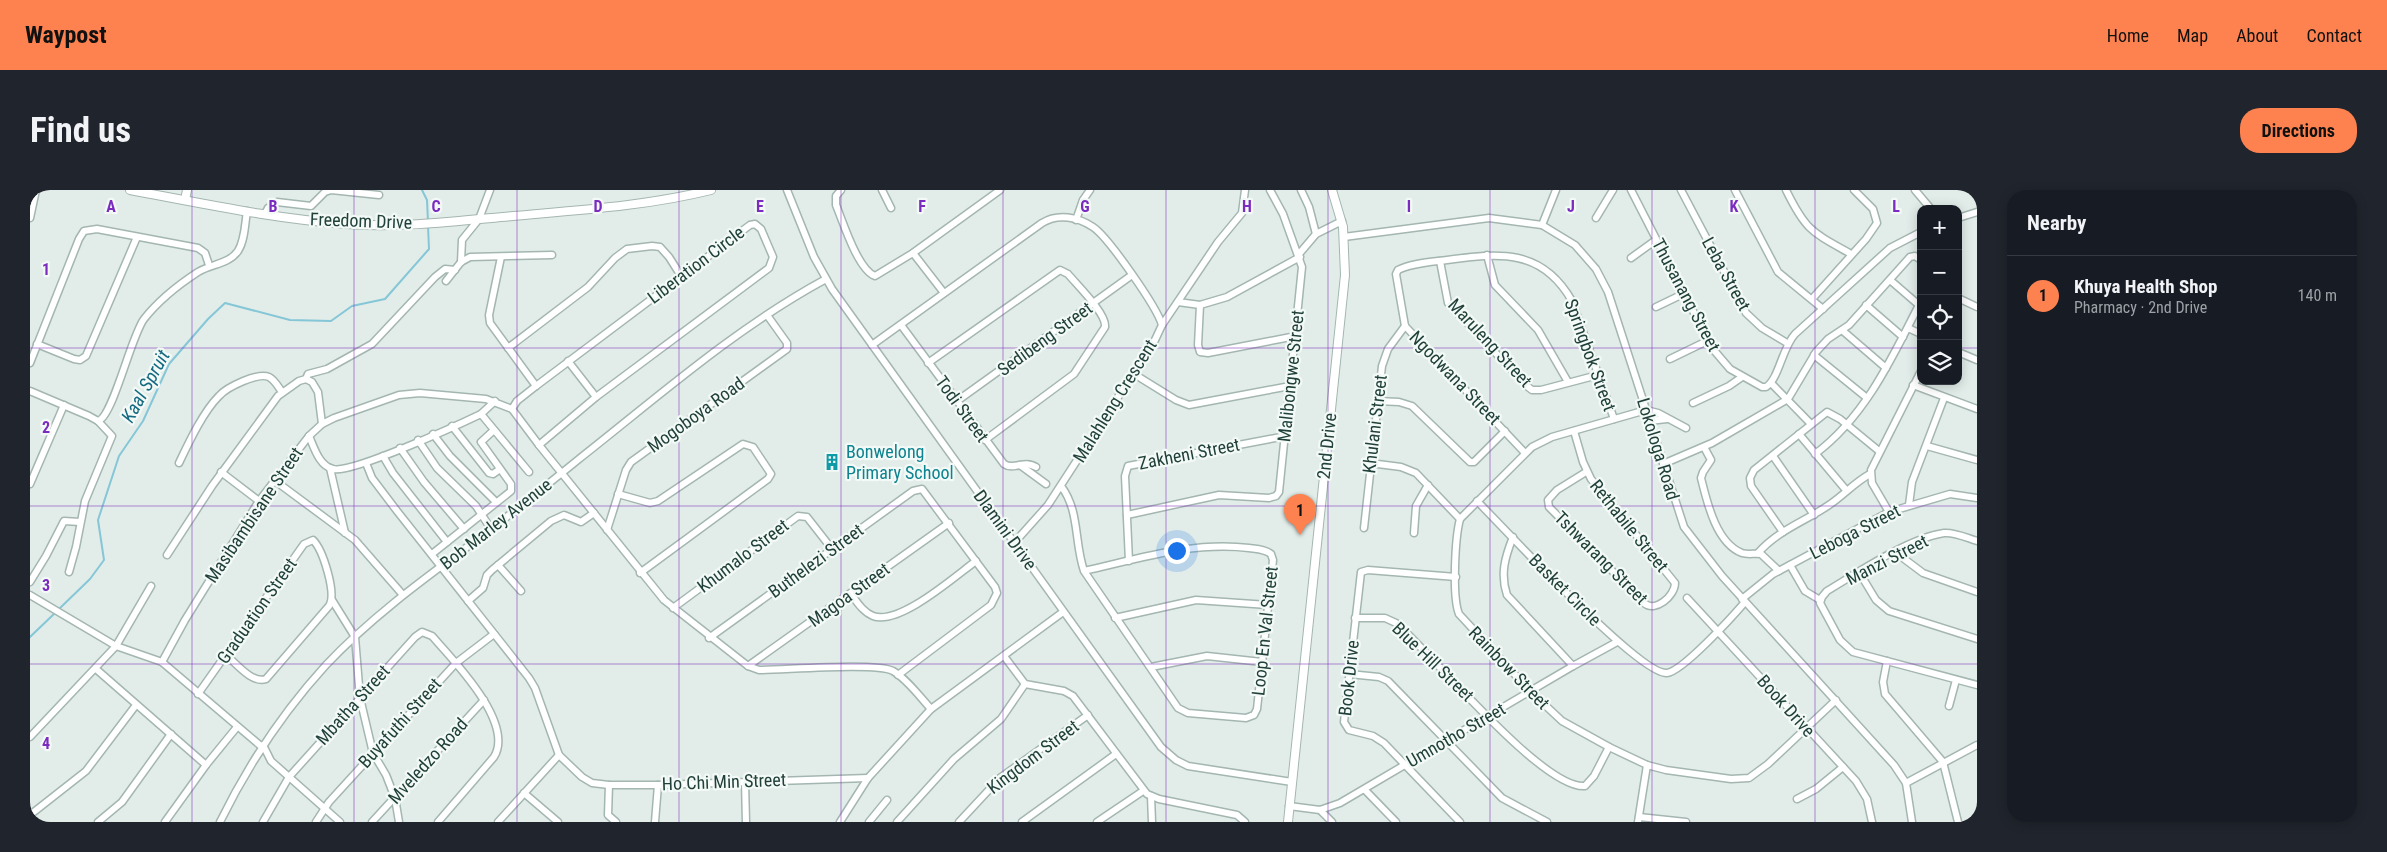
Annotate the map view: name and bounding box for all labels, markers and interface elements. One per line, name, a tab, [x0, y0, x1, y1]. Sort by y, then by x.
text: Waypost	[25, 21, 107, 49]
text: Home	[2107, 25, 2149, 46]
text: Map	[2177, 25, 2208, 46]
text: About	[2236, 25, 2278, 46]
text: Contact	[2306, 25, 2362, 46]
button: Directions	[2240, 108, 2357, 153]
text: Find us	[30, 110, 131, 151]
text: A	[106, 197, 116, 216]
text: B	[269, 197, 278, 216]
text: C	[431, 197, 441, 216]
text: D	[593, 197, 603, 216]
text: E	[756, 197, 764, 216]
text: F	[918, 197, 926, 216]
text: G	[1080, 197, 1090, 216]
text: H	[1242, 197, 1252, 216]
text: I	[1407, 197, 1411, 216]
text: J	[1567, 197, 1575, 216]
text: K	[1730, 197, 1739, 216]
text: L	[1892, 197, 1900, 216]
map controls	[1917, 205, 1962, 385]
button: +	[1917, 205, 1962, 250]
street label: Freedom Drive	[310, 208, 412, 233]
text: Nearby	[2027, 211, 2086, 235]
street label: Liberation Circle	[643, 221, 748, 308]
street label: Leba Street	[1698, 233, 1755, 314]
street label: Thusanang Street	[1648, 235, 1725, 355]
button: −	[1917, 250, 1962, 295]
text: 1	[42, 260, 50, 279]
text: Khuya Health Shop	[2074, 275, 2217, 298]
text: 1	[2039, 286, 2047, 305]
text: 140 m	[2298, 286, 2337, 305]
street label: Maruleng Street	[1444, 294, 1537, 391]
button: locate	[1917, 295, 1962, 340]
street label: Springbok Street	[1560, 296, 1620, 414]
street label: Sedibeng Street	[993, 297, 1096, 380]
text: Pharmacy · 2nd Drive	[2074, 298, 2207, 317]
street label: Malibongwe Street	[1273, 309, 1308, 443]
street label: Ngodwana Street	[1405, 326, 1505, 429]
street label: Malahleng Crescent	[1068, 335, 1161, 466]
button: layers	[1917, 340, 1962, 385]
water label: Kaal Spruit	[116, 346, 175, 426]
street label: Todi Street	[931, 371, 994, 446]
street label: Mogoboya Road	[643, 372, 748, 457]
street label: Khulani Street	[1358, 373, 1391, 474]
street label: Lokologa Road	[1633, 395, 1684, 502]
street label: 2nd Drive	[1313, 412, 1340, 480]
text: 2	[42, 418, 50, 437]
street label: Zakheni Street	[1137, 433, 1241, 474]
place label: Bonwelong Primary School	[846, 441, 954, 483]
street label: Masibambisane Street	[200, 443, 307, 586]
building icon: Bonwelong Primary School	[822, 452, 842, 472]
street label: Bob Marley Avenue	[436, 474, 556, 574]
street label: Rethabile Street	[1586, 475, 1673, 576]
street label: Dlamini Drive	[969, 486, 1041, 574]
pin: 1	[1284, 494, 1316, 535]
street label: Leboga Street	[1806, 500, 1904, 563]
street label: Tshwarang Street	[1550, 507, 1652, 609]
street label: Khumalo Street	[693, 514, 792, 597]
street label: Buthelezi Street	[764, 519, 867, 602]
street label: Manzi Street	[1842, 530, 1931, 589]
your location	[1164, 538, 1190, 564]
street label: Basket Circle	[1525, 549, 1606, 630]
street label: Graduation Street	[212, 554, 301, 668]
street label: Magoa Street	[804, 558, 893, 631]
street label: Loop En Val Street	[1247, 565, 1282, 697]
text: 3	[42, 576, 50, 595]
street label: Blue Hill Street	[1388, 618, 1478, 706]
street label: Rainbow Street	[1465, 622, 1554, 713]
street label: Book Drive	[1334, 639, 1363, 717]
street label: Mbatha Street	[311, 660, 394, 749]
street label: Book Drive	[1753, 670, 1820, 741]
street label: Buyafuthi Street	[354, 674, 445, 772]
street label: Umnotho Street	[1403, 698, 1509, 771]
street label: Mveledzo Road	[384, 713, 472, 808]
street label: Kingdom Street	[983, 715, 1083, 798]
text: 4	[42, 734, 50, 753]
street label: Ho Chi Min Street	[662, 769, 786, 794]

